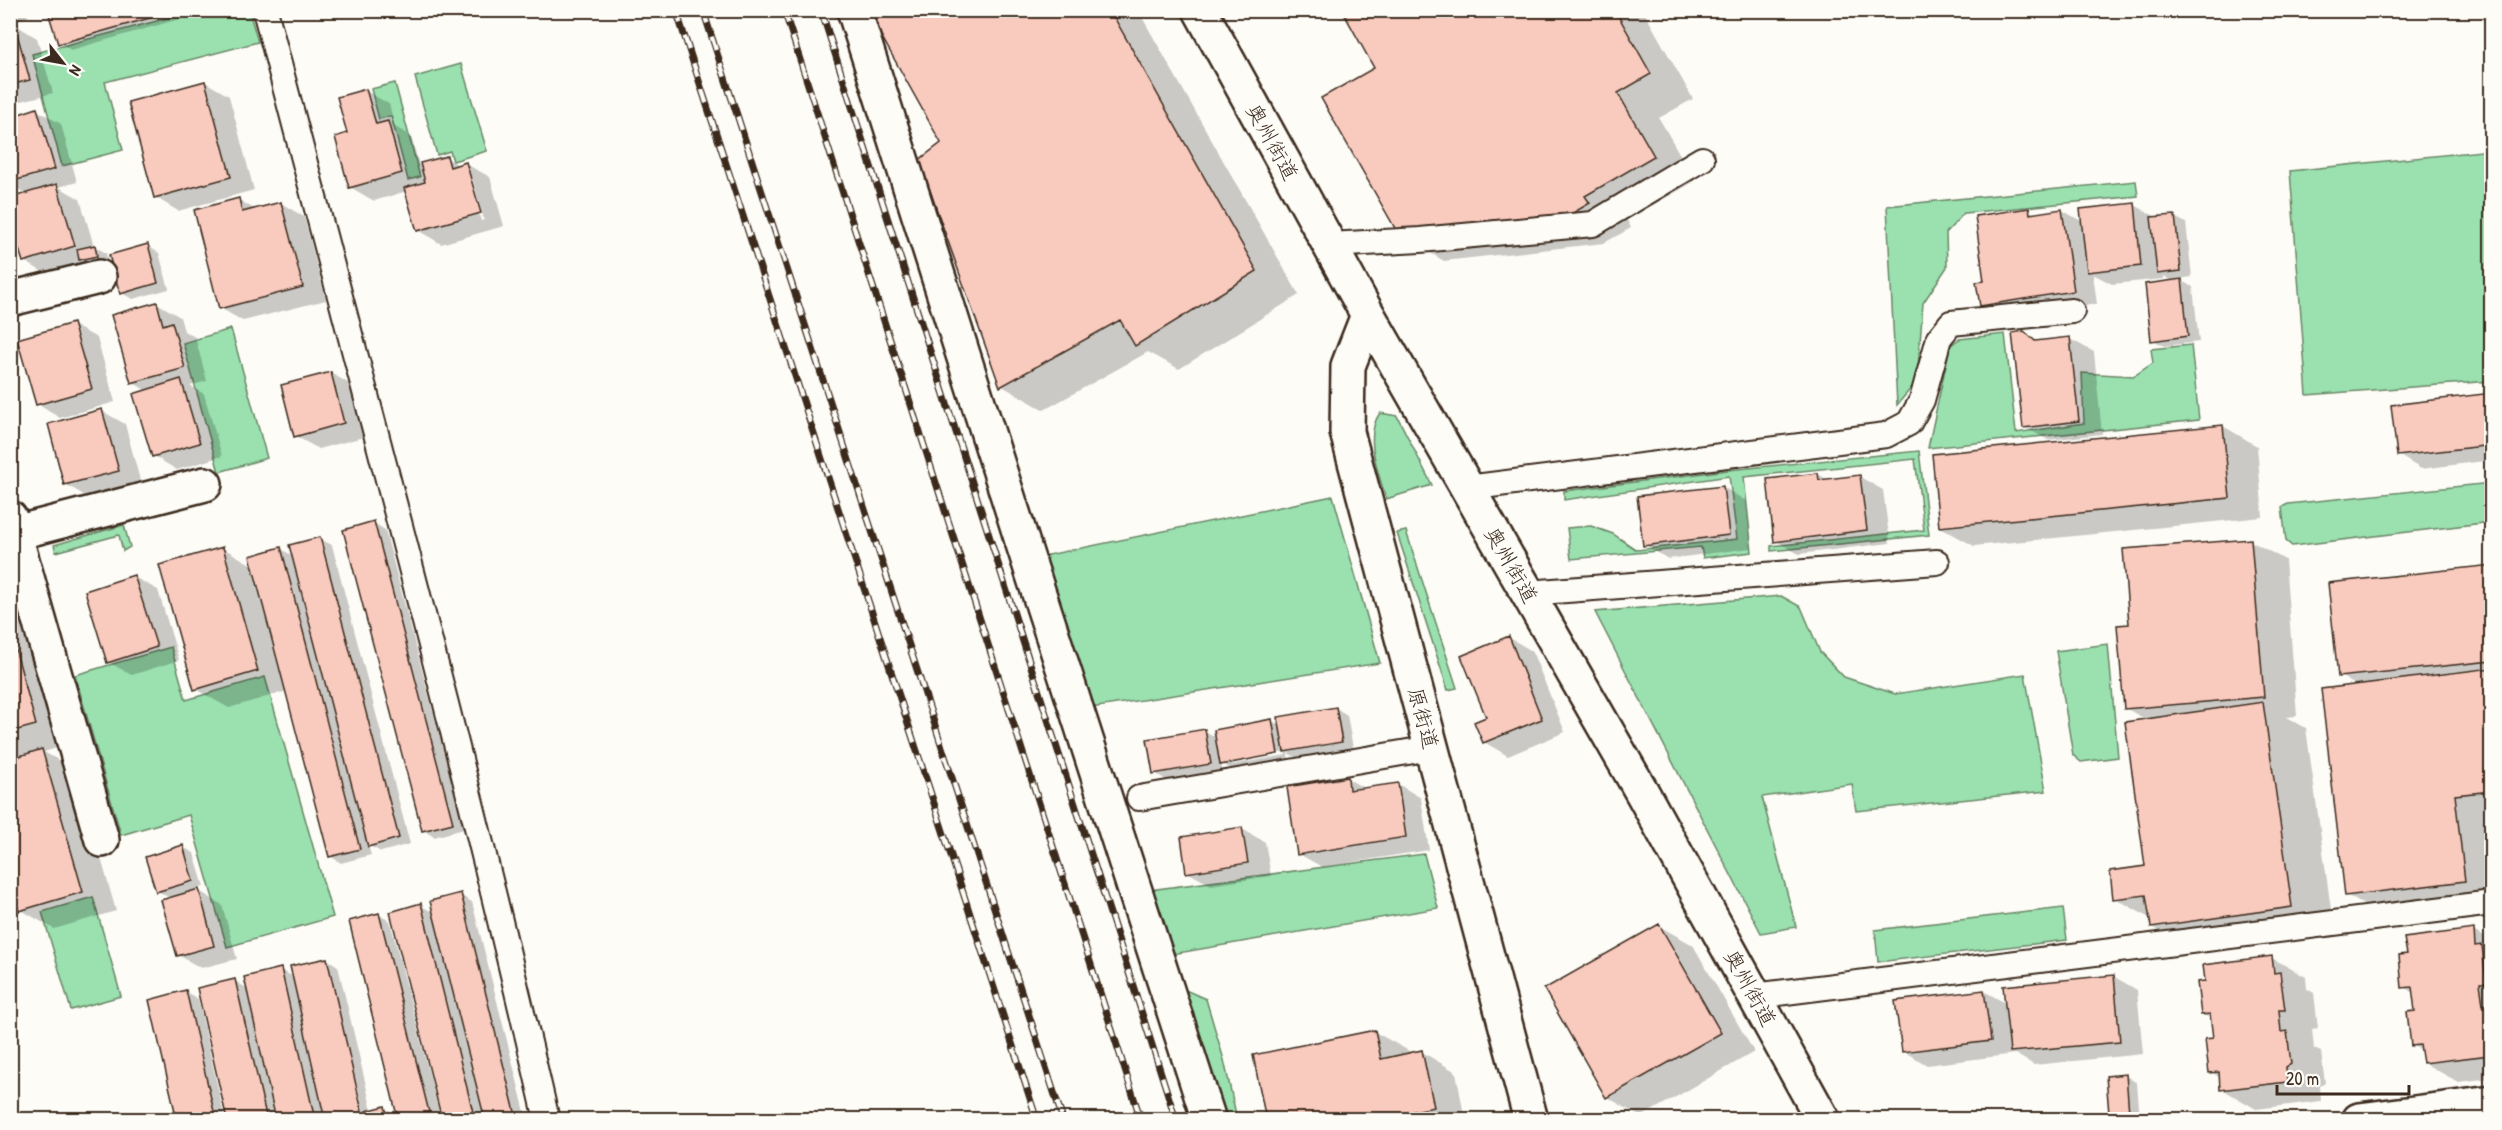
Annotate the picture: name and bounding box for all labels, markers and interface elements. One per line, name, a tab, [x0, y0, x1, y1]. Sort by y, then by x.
north arrow	[33, 33, 93, 93]
text: N	[64, 61, 87, 80]
street label: 奥州街道	[1239, 98, 1305, 186]
street label: 奥州街道	[1478, 521, 1545, 608]
street label: 原街道	[1401, 684, 1446, 752]
street label: 奥州街道	[1717, 944, 1783, 1032]
scale bar	[2277, 1058, 2409, 1096]
text: 20 m	[2286, 1066, 2319, 1091]

